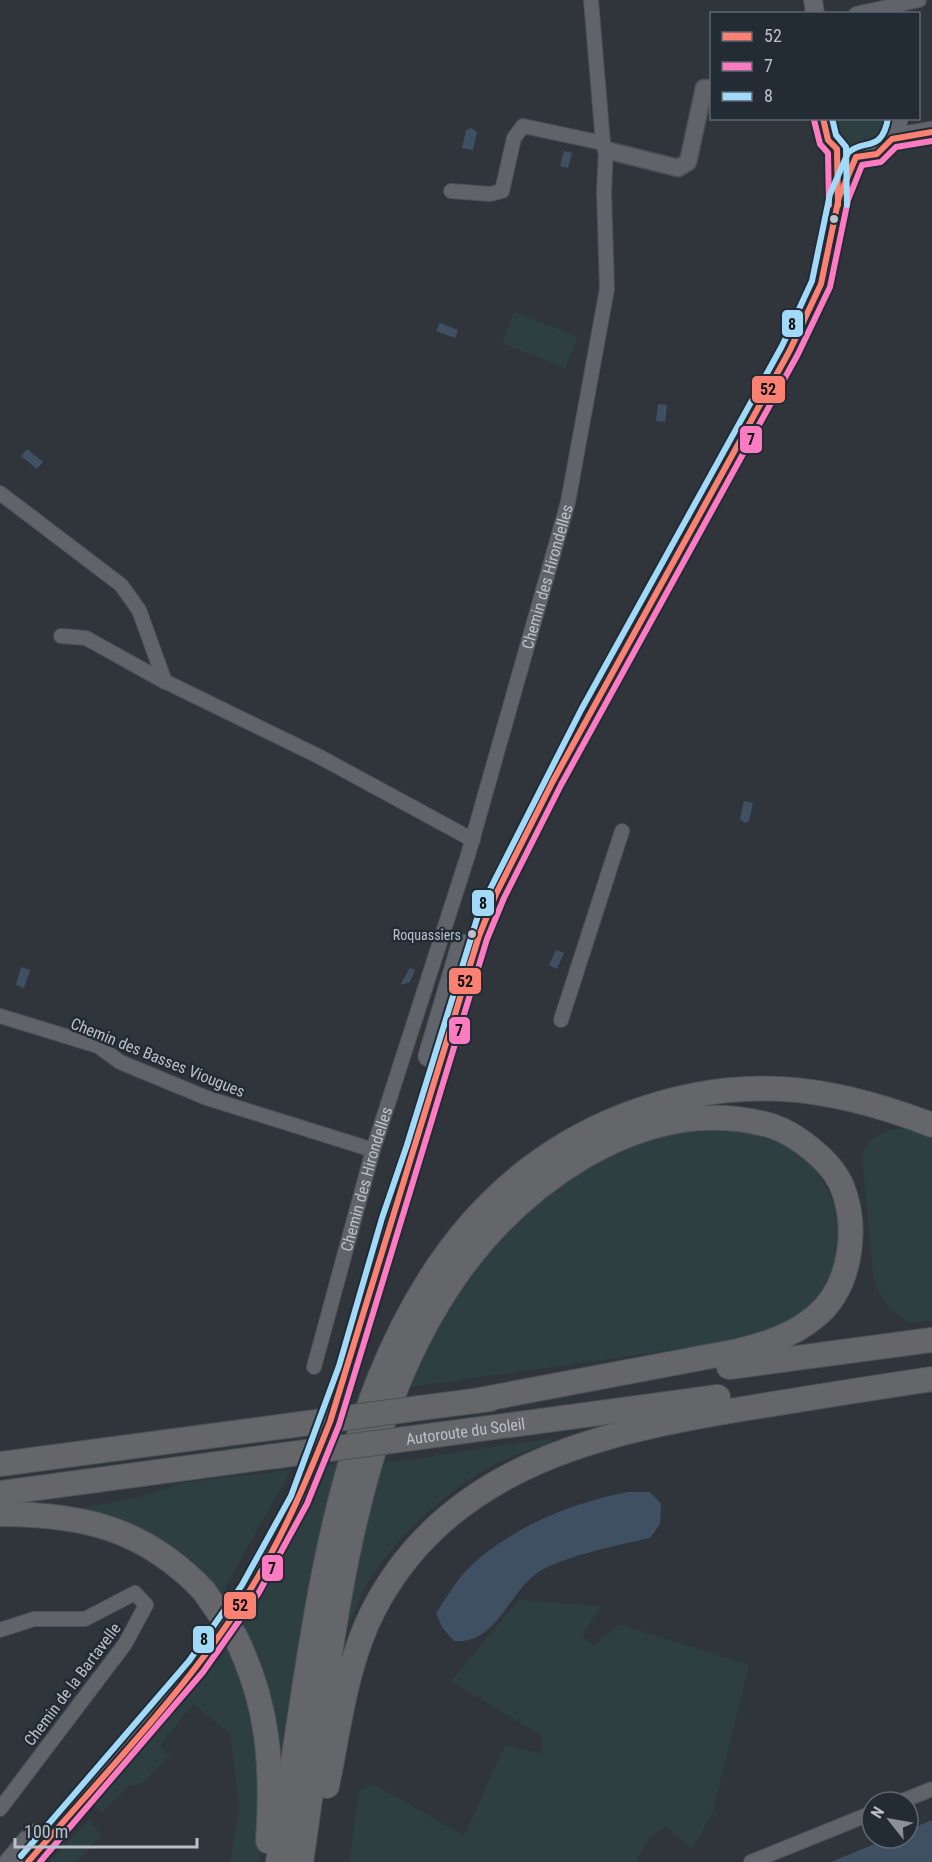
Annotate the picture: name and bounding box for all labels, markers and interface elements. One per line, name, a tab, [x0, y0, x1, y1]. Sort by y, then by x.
legend	[710, 12, 920, 120]
text: 52	[764, 25, 782, 46]
text: 7	[764, 55, 773, 76]
text: 8	[764, 85, 773, 106]
unlabelled marker	[828, 213, 840, 225]
line badge: 8	[781, 309, 804, 338]
text: 8	[788, 315, 796, 334]
line badge: 52	[751, 375, 786, 404]
text: 52	[760, 380, 776, 399]
line badge: 7	[739, 425, 763, 454]
text: 7	[747, 430, 755, 449]
street label: Chemin des Hirondelles	[518, 502, 577, 651]
line badge: 8	[471, 889, 495, 917]
text: 8	[479, 894, 487, 913]
place label: Roquassiers	[393, 927, 461, 943]
marker: Roquassiers	[466, 928, 478, 940]
line badge: 52	[448, 967, 482, 995]
text: 52	[457, 972, 473, 991]
street label: Chemin des Basses Viougues	[68, 1014, 248, 1101]
line badge: 7	[448, 1016, 471, 1045]
text: 7	[455, 1021, 463, 1040]
street label: Chemin des Hirondelles	[337, 1105, 396, 1254]
street label: Autoroute du Soleil	[405, 1414, 526, 1449]
line badge: 7	[261, 1554, 284, 1582]
text: 7	[268, 1559, 276, 1578]
line badge: 52	[223, 1591, 257, 1620]
text: 52	[232, 1596, 248, 1615]
street label: Chemin de la Bartavelle	[20, 1619, 125, 1749]
line badge: 8	[192, 1625, 215, 1654]
text: 8	[200, 1630, 208, 1649]
north arrow	[860, 1790, 920, 1850]
text: N	[867, 1803, 888, 1822]
scale bar	[15, 1811, 196, 1849]
text: 100 m	[24, 1821, 68, 1842]

